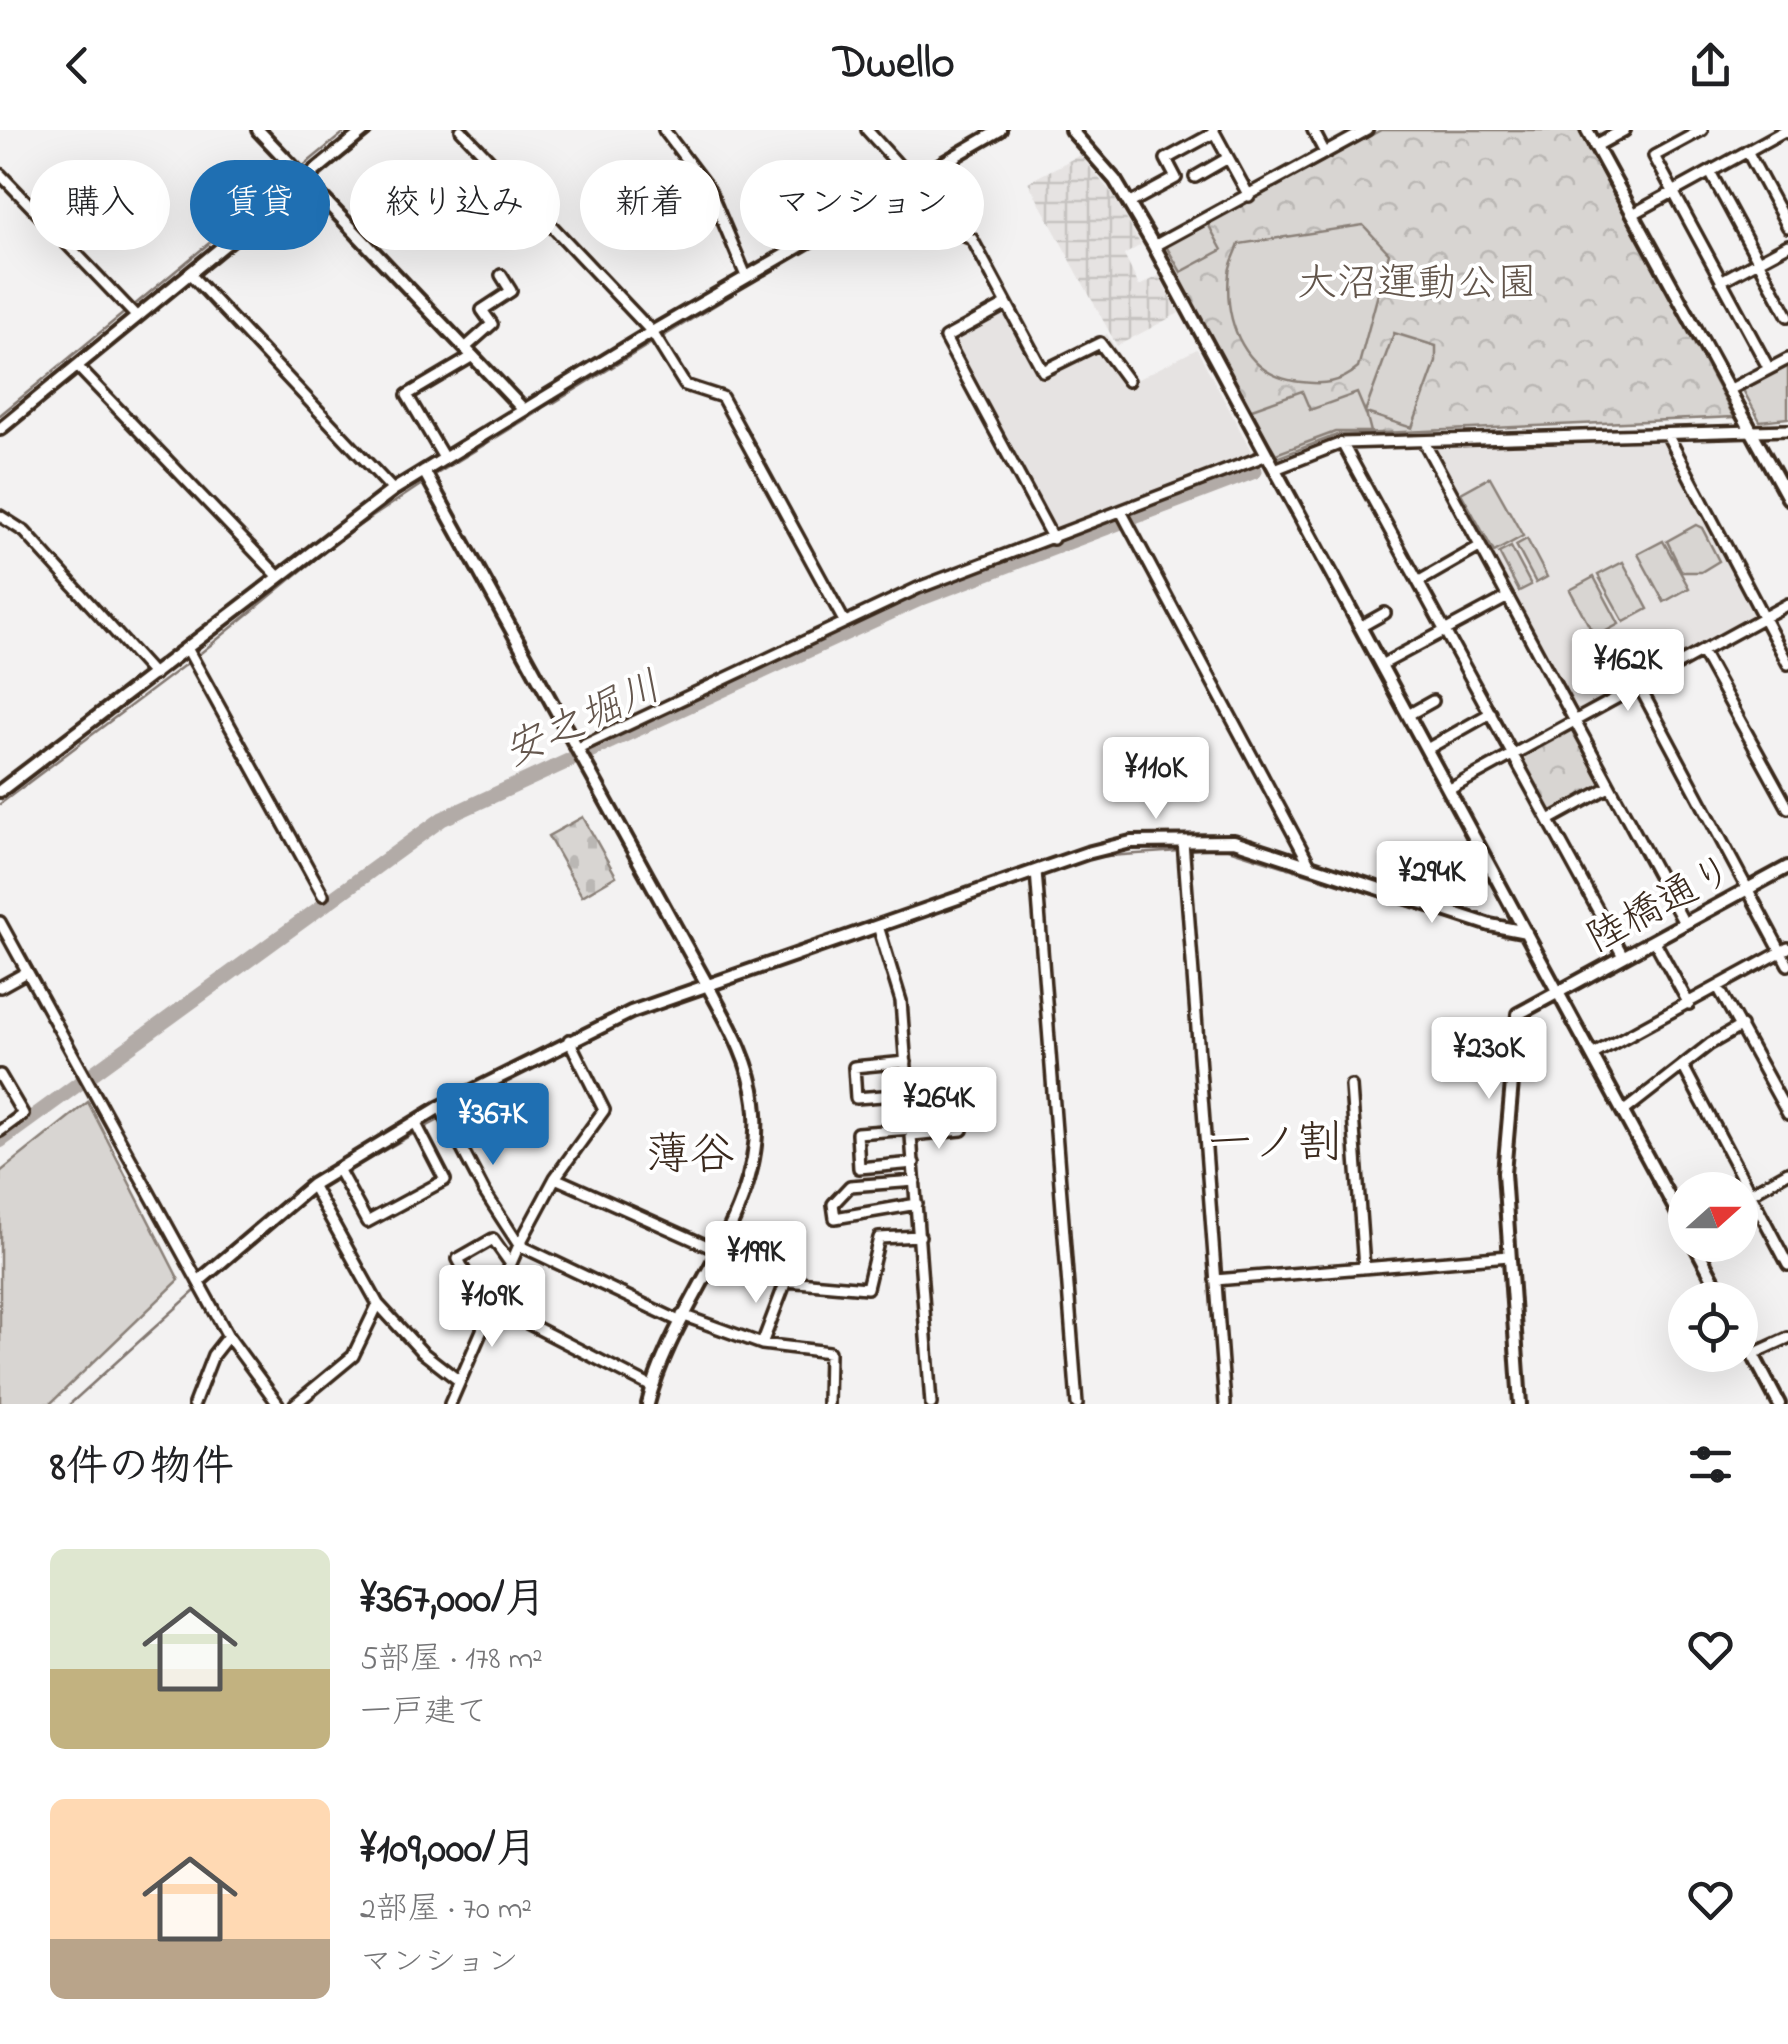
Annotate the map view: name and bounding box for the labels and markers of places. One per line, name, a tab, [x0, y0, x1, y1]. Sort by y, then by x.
pin: ¥162K	[1558, 629, 1698, 714]
pin: ¥110K	[1086, 737, 1226, 822]
pin: ¥294K	[1362, 841, 1502, 926]
pin: ¥230K	[1419, 1017, 1559, 1102]
pin: ¥264K	[869, 1067, 1009, 1152]
pin: ¥367K	[423, 1083, 563, 1168]
pin: ¥199K	[686, 1221, 826, 1306]
pin: ¥109K	[422, 1265, 562, 1350]

